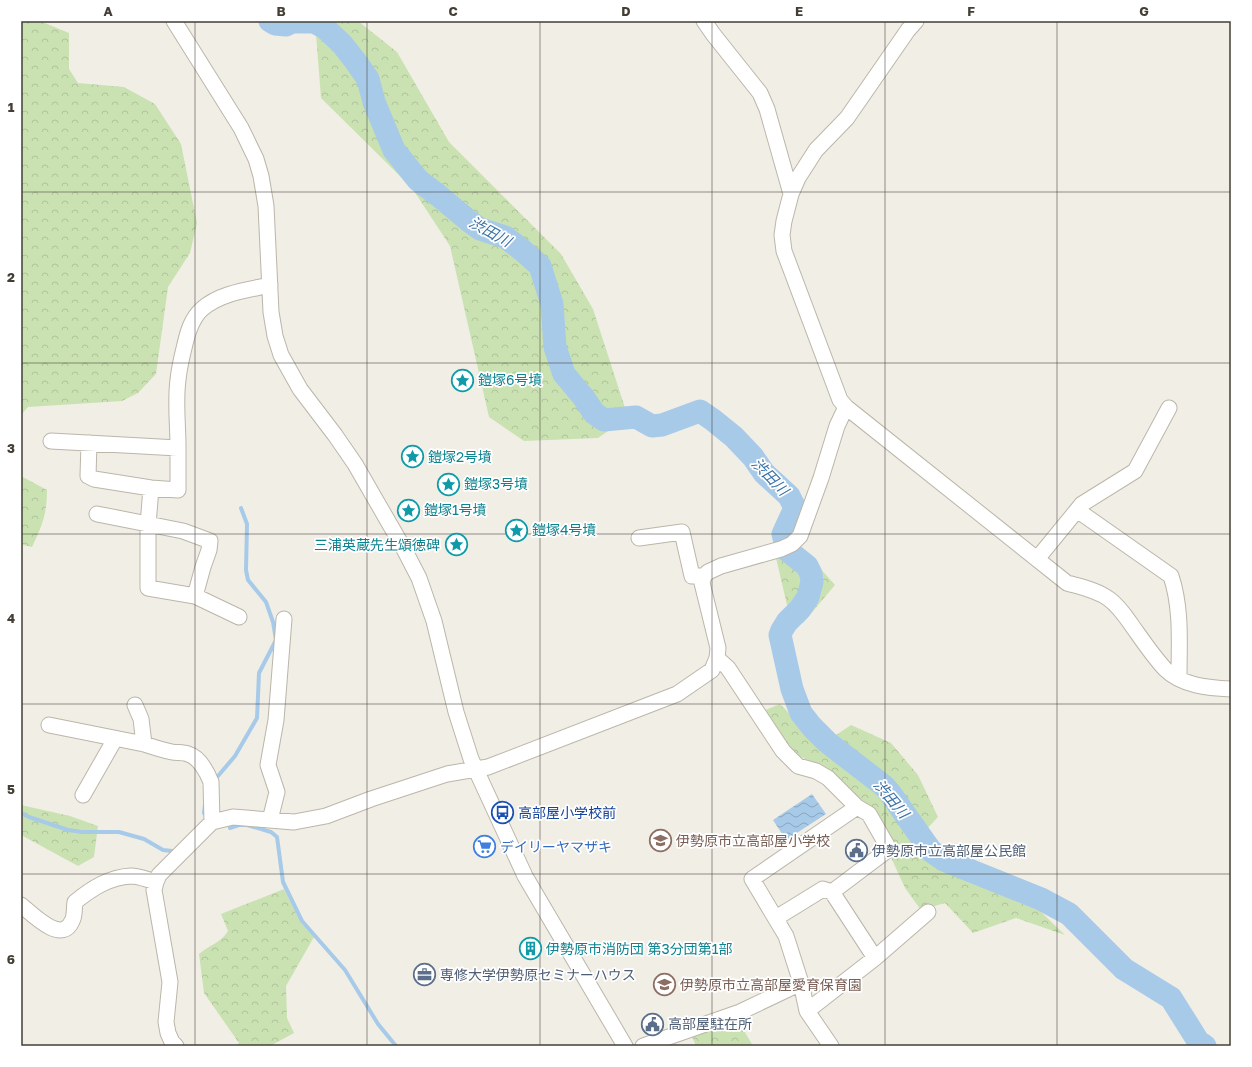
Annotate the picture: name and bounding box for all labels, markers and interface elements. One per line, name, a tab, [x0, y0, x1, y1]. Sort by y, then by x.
text: A	[103, 3, 113, 19]
text: B	[276, 3, 286, 19]
text: C	[448, 3, 458, 19]
text: D	[621, 3, 631, 19]
text: E	[795, 3, 803, 19]
text: F	[967, 3, 975, 19]
text: G	[1139, 3, 1149, 19]
text: 1	[8, 99, 15, 115]
water label: 渋田川	[466, 212, 516, 251]
text: 2	[7, 269, 15, 285]
place icon: 鎧塚6号墳	[450, 367, 476, 393]
place label: 鎧塚6号墳	[478, 371, 542, 388]
text: 3	[7, 440, 15, 456]
place icon: 鎧塚2号墳	[399, 444, 425, 470]
place label: 鎧塚2号墳	[428, 448, 492, 465]
water label: 渋田川	[749, 454, 794, 500]
place icon: 鎧塚3号墳	[436, 471, 462, 497]
place label: 鎧塚3号墳	[464, 475, 528, 492]
place icon: 鎧塚1号墳	[395, 497, 421, 523]
place label: 鎧塚1号墳	[424, 501, 487, 518]
place icon: 鎧塚4号墳	[503, 517, 529, 543]
place label: 鎧塚4号墳	[532, 521, 597, 538]
place icon: 三浦英蔵先生頌徳碑	[443, 532, 469, 558]
place label: 三浦英蔵先生頌徳碑	[314, 536, 440, 553]
text: 4	[7, 610, 15, 626]
water label: 渋田川	[870, 775, 914, 823]
text: 5	[7, 781, 15, 797]
bus stop icon: 高部屋小学校前	[489, 800, 515, 826]
place label: 高部屋小学校前	[518, 804, 616, 821]
school or university icon: 伊勢原市立高部屋小学校	[647, 828, 673, 854]
place label: 伊勢原市立高部屋小学校	[676, 832, 830, 849]
supermarket icon: デイリーヤマザキ	[471, 834, 497, 860]
place label: デイリーヤマザキ	[500, 838, 612, 855]
public building icon: 伊勢原市立高部屋公民館	[843, 838, 869, 864]
place label: 伊勢原市立高部屋公民館	[872, 842, 1026, 859]
building icon: 伊勢原市消防団 第3分団第1部	[517, 936, 543, 962]
place label: 伊勢原市消防団 第3分団第1部	[546, 940, 732, 957]
text: 6	[7, 951, 15, 967]
office icon: 専修大学伊勢原セミナーハウス	[412, 962, 438, 988]
place label: 専修大学伊勢原セミナーハウス	[440, 966, 636, 983]
school or university icon: 伊勢原市立高部屋愛育保育園	[651, 972, 677, 998]
place label: 伊勢原市立高部屋愛育保育園	[680, 976, 862, 993]
public building icon: 高部屋駐在所	[639, 1011, 665, 1037]
place label: 高部屋駐在所	[668, 1015, 752, 1032]

